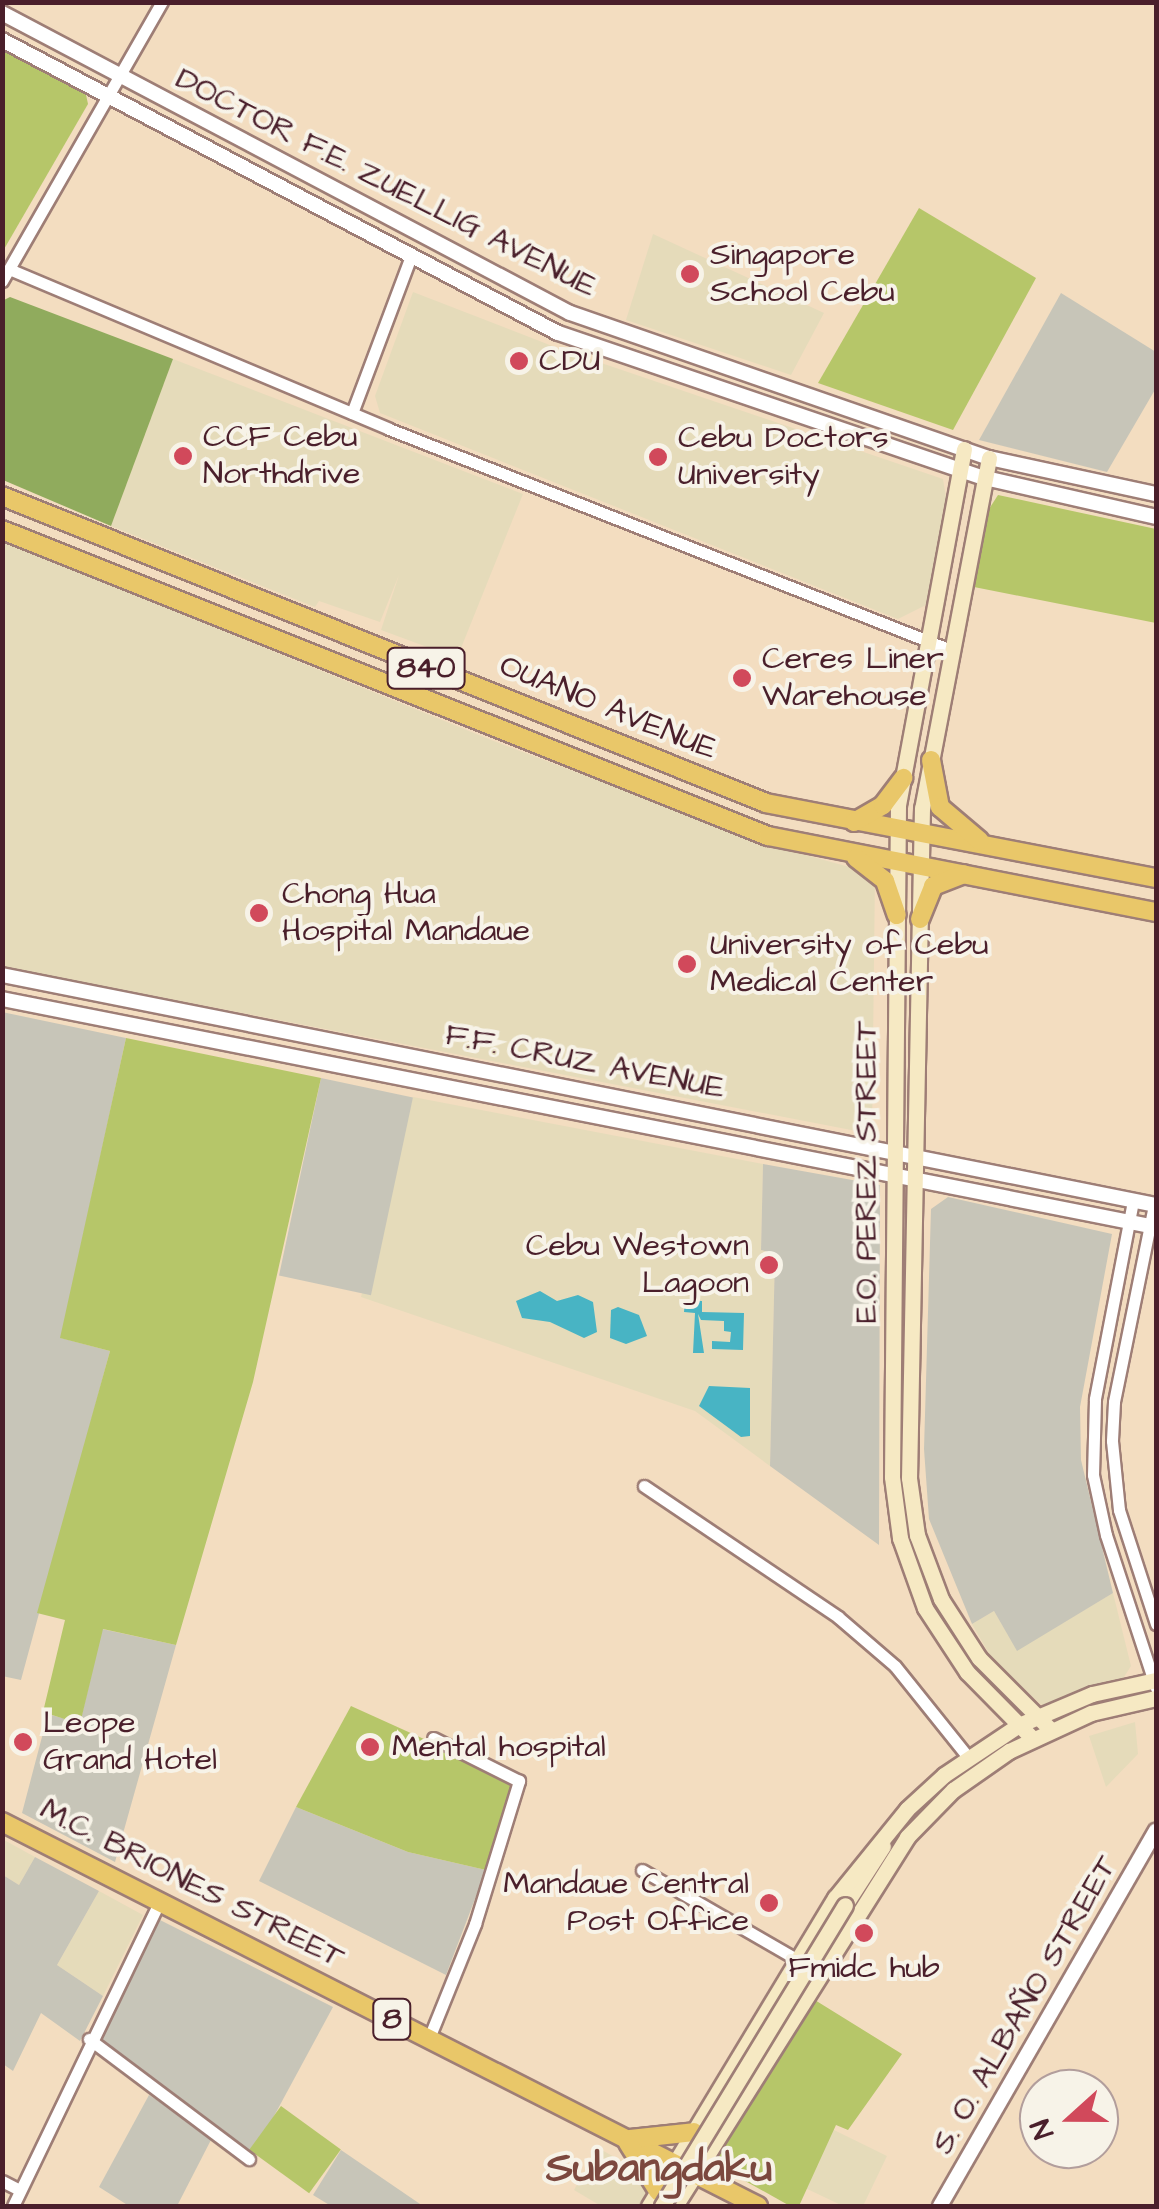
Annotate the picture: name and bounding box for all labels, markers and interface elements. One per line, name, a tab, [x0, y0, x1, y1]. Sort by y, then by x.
street label: DOCTOR F.E. ZUELLIG AVENUE	[169, 60, 603, 306]
place label: Singapore School Cebu	[710, 237, 895, 312]
marker: Singapore School Cebu	[679, 263, 701, 285]
place label: CDU	[539, 342, 600, 380]
marker: CDU	[508, 350, 530, 372]
place label: CCF Cebu Northdrive	[203, 419, 360, 494]
place label: Cebu Doctors University	[678, 420, 889, 495]
marker: CCF Cebu Northdrive	[172, 445, 194, 467]
marker: Cebu Doctors University	[647, 446, 669, 468]
place label: Ceres Liner Warehouse	[762, 641, 944, 716]
road number: 840	[386, 643, 466, 693]
street label: OUANO AVENUE	[494, 647, 722, 769]
marker: Ceres Liner Warehouse	[731, 667, 753, 689]
place label: Chong Hua Hospital Mandaue	[282, 876, 530, 951]
marker: Chong Hua Hospital Mandaue	[246, 900, 272, 926]
place label: University of Cebu Medical Center	[710, 927, 989, 1002]
marker: University of Cebu Medical Center	[674, 951, 700, 977]
street label: F.F. CRUZ AVENUE	[442, 1016, 728, 1108]
street label: E.O. PEREZ STREET	[848, 1021, 886, 1323]
place label: Cebu Westown Lagoon	[526, 1228, 749, 1303]
marker: Cebu Westown Lagoon	[758, 1254, 780, 1276]
place label: Leope Grand Hotel	[43, 1705, 217, 1780]
place label: Mental hospital	[392, 1728, 606, 1766]
marker: Leope Grand Hotel	[12, 1731, 34, 1753]
marker: Mental hospital	[357, 1734, 383, 1760]
street label: M.C. BRIONES STREET	[33, 1791, 351, 1977]
street label: S. O. ALBAÑO STREET	[924, 1849, 1126, 2161]
place label: Mandaue Central Post Office	[503, 1866, 749, 1941]
marker: Mandaue Central Post Office	[758, 1892, 780, 1914]
marker: Fmidc hub	[853, 1922, 875, 1944]
place label: Fmidc hub	[788, 1949, 940, 1987]
road number: 8	[372, 1994, 412, 2044]
north arrow	[1019, 2069, 1119, 2169]
text: N	[1021, 2114, 1064, 2144]
district label: Subangdaku	[546, 2144, 772, 2194]

